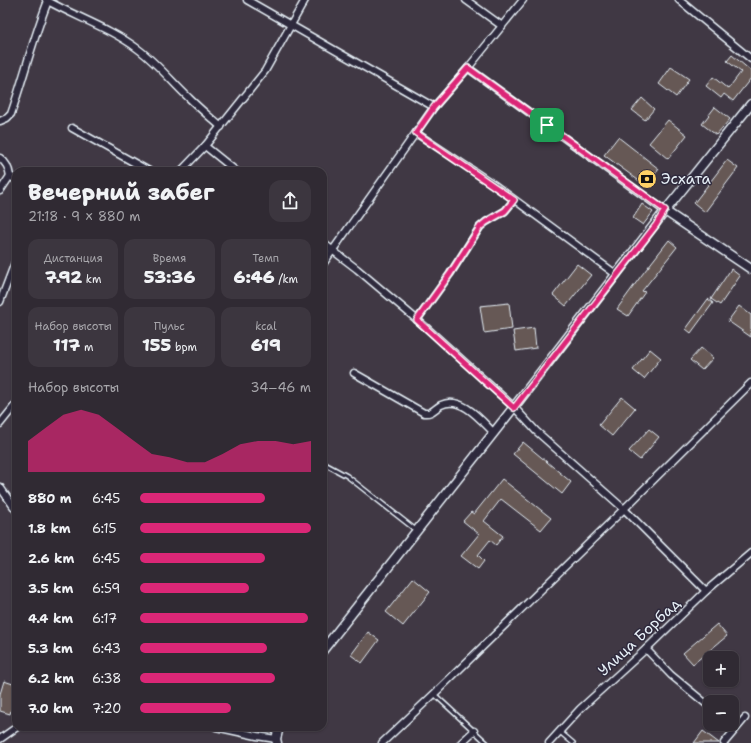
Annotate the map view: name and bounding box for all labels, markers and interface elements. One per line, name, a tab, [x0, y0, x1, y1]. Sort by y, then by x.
pin	[530, 108, 564, 142]
icon: arrive	[536, 114, 558, 136]
bank icon: Эсхата	[636, 168, 658, 190]
place label: Эсхата	[661, 169, 711, 189]
text: Вечерний забег	[28, 178, 215, 207]
button: share	[269, 180, 311, 222]
text: 21:18 · 9 × 880 m	[28, 208, 140, 225]
text: Дистанция	[44, 251, 103, 266]
text: Время	[153, 251, 186, 266]
text: Темп	[253, 251, 279, 266]
text: 7.92	[45, 266, 82, 288]
text: 53:36	[144, 266, 195, 288]
text: 6:46	[234, 266, 275, 288]
text: km	[82, 272, 101, 287]
text: /km	[275, 272, 298, 287]
text: Набор высоты	[35, 319, 112, 334]
text: Пульс	[154, 319, 185, 334]
text: kcal	[255, 319, 277, 334]
text: 117	[53, 334, 80, 356]
text: 155	[142, 334, 171, 356]
text: 619	[251, 334, 281, 356]
text: m	[80, 340, 93, 355]
text: bpm	[171, 340, 197, 355]
text: Набор высоты	[28, 379, 119, 396]
text: 34–46 m	[251, 379, 311, 396]
text: 880 m	[28, 490, 72, 507]
text: 6:45	[92, 490, 120, 507]
text: 1.8 km	[28, 520, 71, 537]
text: 6:15	[92, 520, 116, 537]
text: 2.6 km	[28, 550, 74, 567]
text: 6:45	[92, 550, 120, 567]
text: 3.5 km	[28, 580, 73, 597]
text: 6:59	[92, 580, 120, 597]
street label: Улица Борбад	[593, 593, 685, 680]
text: 4.4 km	[28, 610, 73, 627]
text: 6:17	[92, 610, 117, 627]
text: 5.3 km	[28, 640, 73, 657]
text: 6:43	[92, 640, 121, 657]
map controls	[703, 651, 739, 731]
button: +	[703, 651, 739, 687]
text: 6.2 km	[28, 670, 74, 687]
text: 6:38	[92, 670, 121, 687]
button: −	[703, 695, 739, 731]
text: 7.0 km	[28, 700, 73, 717]
text: 7:20	[92, 700, 121, 717]

